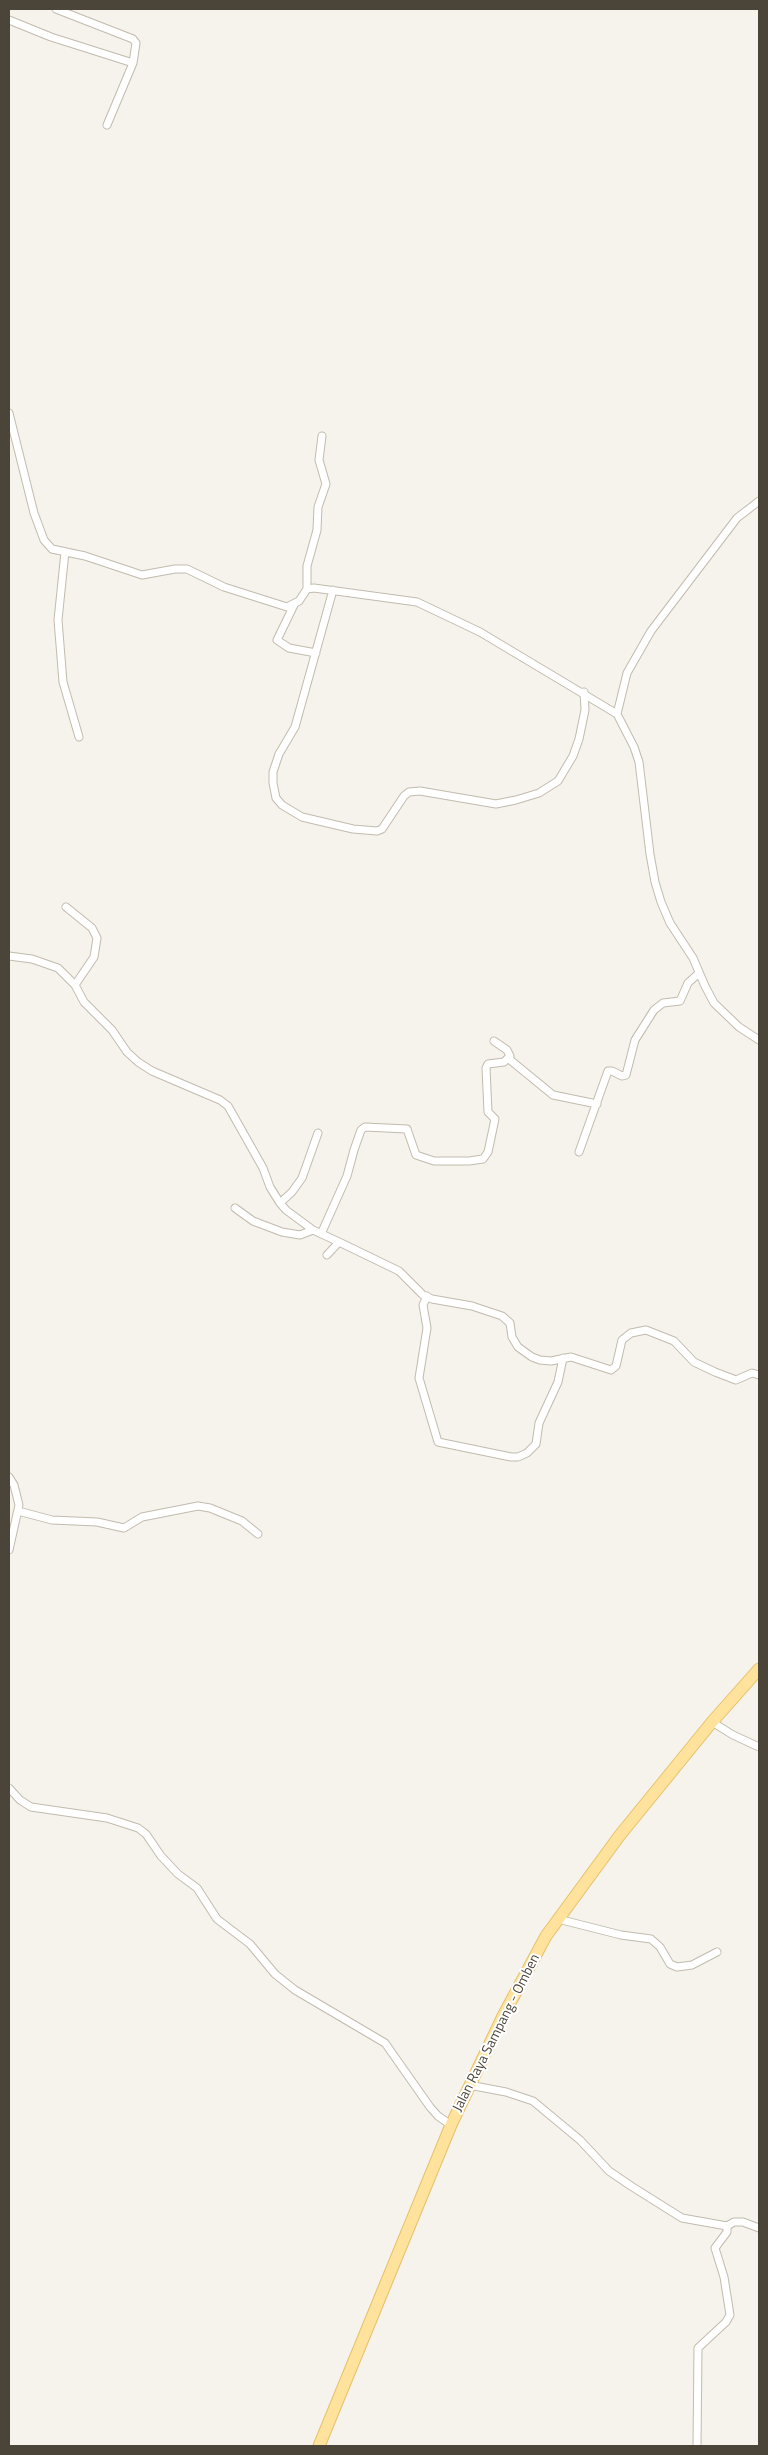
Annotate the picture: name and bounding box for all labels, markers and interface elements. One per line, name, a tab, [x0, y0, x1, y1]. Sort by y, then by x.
street label: Jalan Raya Sampang - Omben	[450, 1951, 544, 2115]

